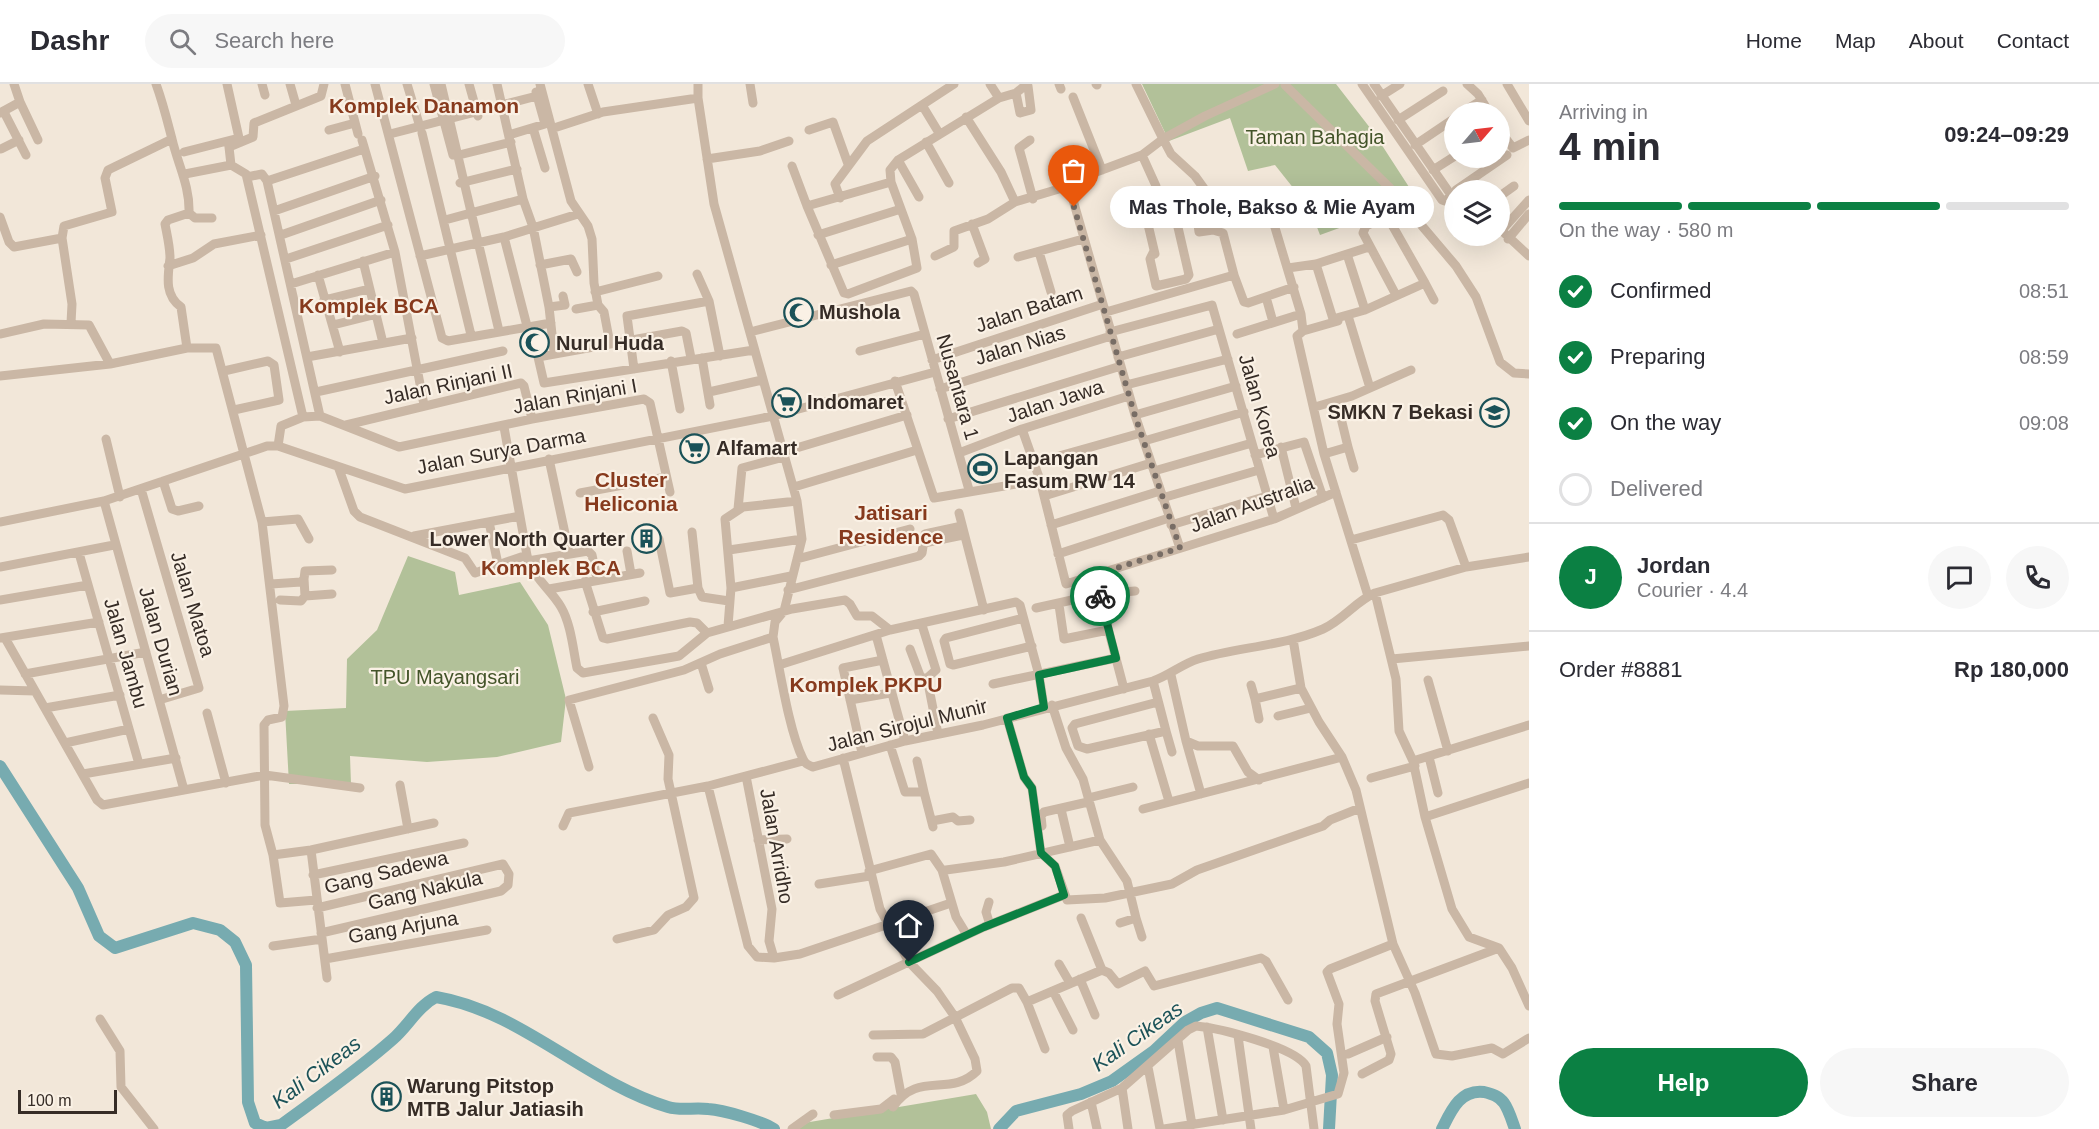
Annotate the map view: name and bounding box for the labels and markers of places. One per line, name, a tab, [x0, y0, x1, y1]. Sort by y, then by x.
pin	[1048, 145, 1099, 207]
callout: Mas Thole, Bakso & Mie Ayam	[1110, 186, 1434, 228]
mosque icon: Mushola	[782, 296, 814, 328]
place label: Mushola	[819, 301, 901, 323]
mosque icon: Nurul Huda	[519, 327, 551, 359]
place label: Nurul Huda	[556, 332, 665, 354]
supermarket icon: Indomaret	[770, 386, 802, 418]
place label: Indomaret	[807, 391, 904, 413]
school or university icon: SMKN 7 Bekasi	[1478, 396, 1510, 428]
place label: SMKN 7 Bekasi	[1327, 401, 1473, 423]
supermarket icon: Alfamart	[679, 432, 711, 464]
place label: Alfamart	[716, 437, 797, 459]
place label: Lapangan Fasum RW 14	[1004, 447, 1136, 492]
sports icon: Lapangan Fasum RW 14	[967, 453, 999, 485]
building icon: Lower North Quarter	[630, 523, 662, 555]
place label: Lower North Quarter	[429, 528, 625, 550]
pin	[883, 900, 934, 962]
place label: Warung Pitstop MTB Jalur Jatiasih	[407, 1075, 584, 1120]
building icon: Warung Pitstop MTB Jalur Jatiasih	[370, 1081, 402, 1113]

